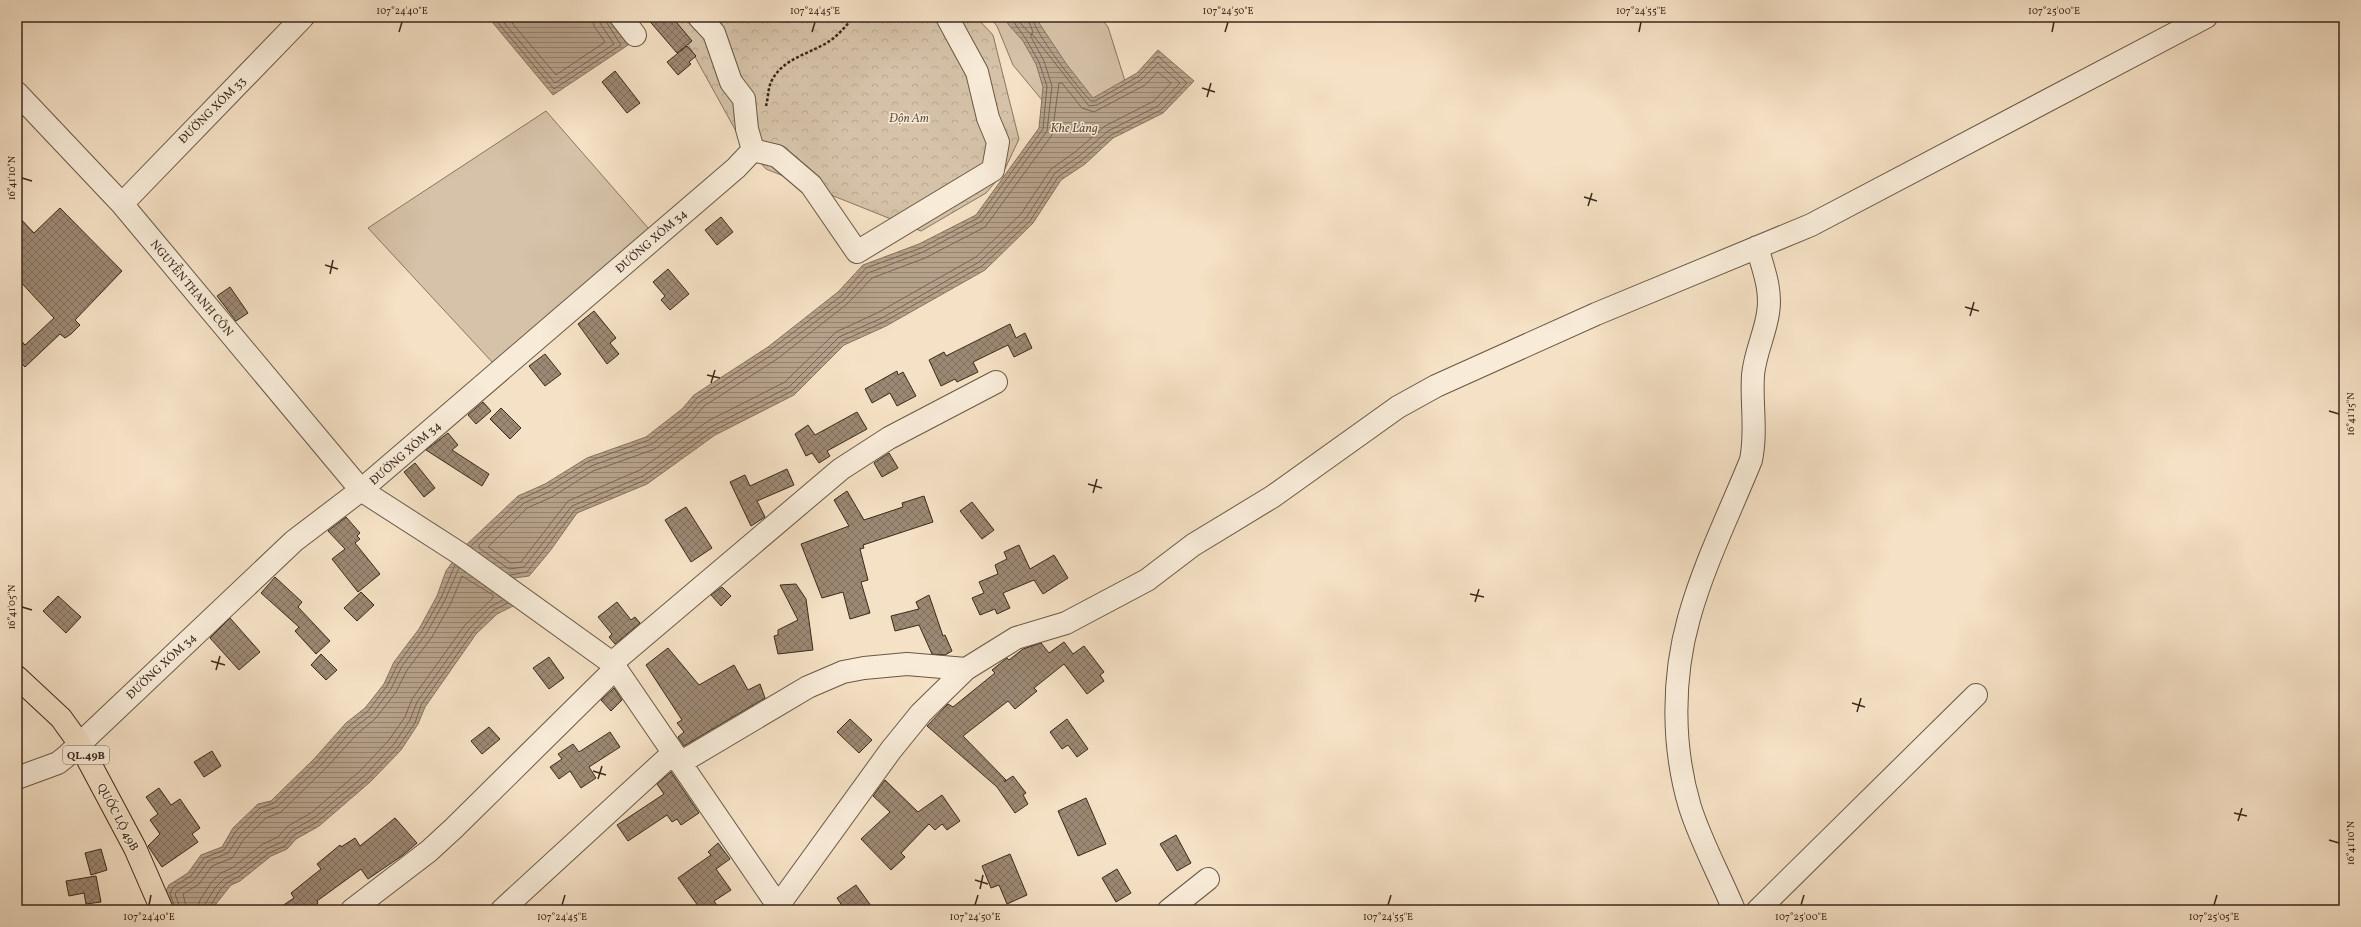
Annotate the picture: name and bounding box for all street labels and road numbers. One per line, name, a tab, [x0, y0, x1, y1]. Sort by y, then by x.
street label: ĐƯỜNG XÓM 33	[175, 73, 250, 148]
street label: ĐƯỜNG XÓM 34	[612, 205, 691, 277]
street label: NGUYỄN THANH CÔN	[146, 236, 238, 340]
street label: ĐƯỜNG XÓM 34	[366, 417, 445, 489]
street label: ĐƯỜNG XÓM 34	[123, 629, 200, 703]
road number: QL.49B	[63, 746, 109, 764]
street label: QUỐC LỘ 49B	[93, 780, 143, 854]

